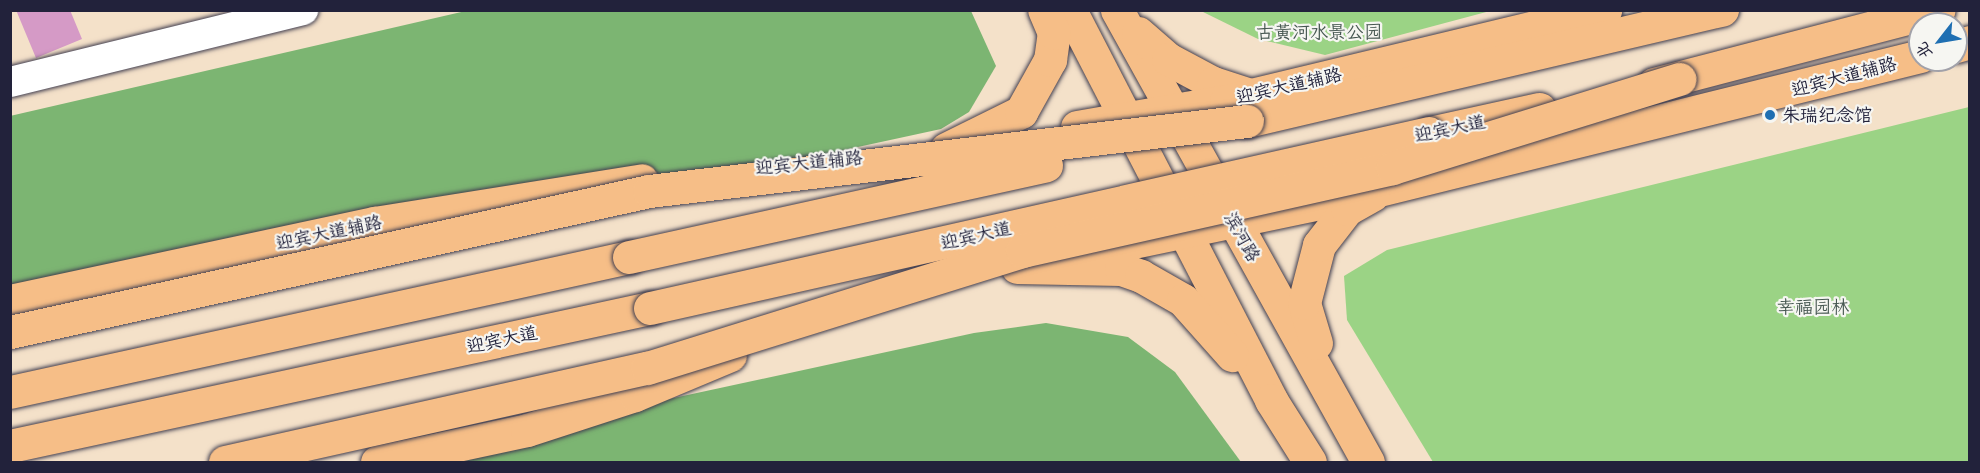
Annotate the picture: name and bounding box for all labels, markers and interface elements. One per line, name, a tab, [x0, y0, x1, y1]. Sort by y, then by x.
north arrow	[1908, 12, 1968, 72]
park label: 古黄河水景公园	[1256, 21, 1382, 43]
text: 北	[1907, 36, 1940, 65]
street label: 迎宾大道辅路	[1789, 53, 1899, 101]
street label: 迎宾大道辅路	[1234, 63, 1344, 109]
place label: 朱瑞纪念馆	[1782, 104, 1872, 126]
marker: 朱瑞纪念馆	[1763, 108, 1777, 122]
street label: 迎宾大道	[1413, 111, 1487, 147]
street label: 迎宾大道辅路	[754, 147, 864, 179]
street label: 滨河路	[1219, 208, 1265, 266]
street label: 迎宾大道辅路	[274, 211, 384, 255]
street label: 迎宾大道	[938, 217, 1014, 255]
park label: 幸福园林	[1777, 296, 1849, 318]
street label: 迎宾大道	[465, 322, 539, 358]

